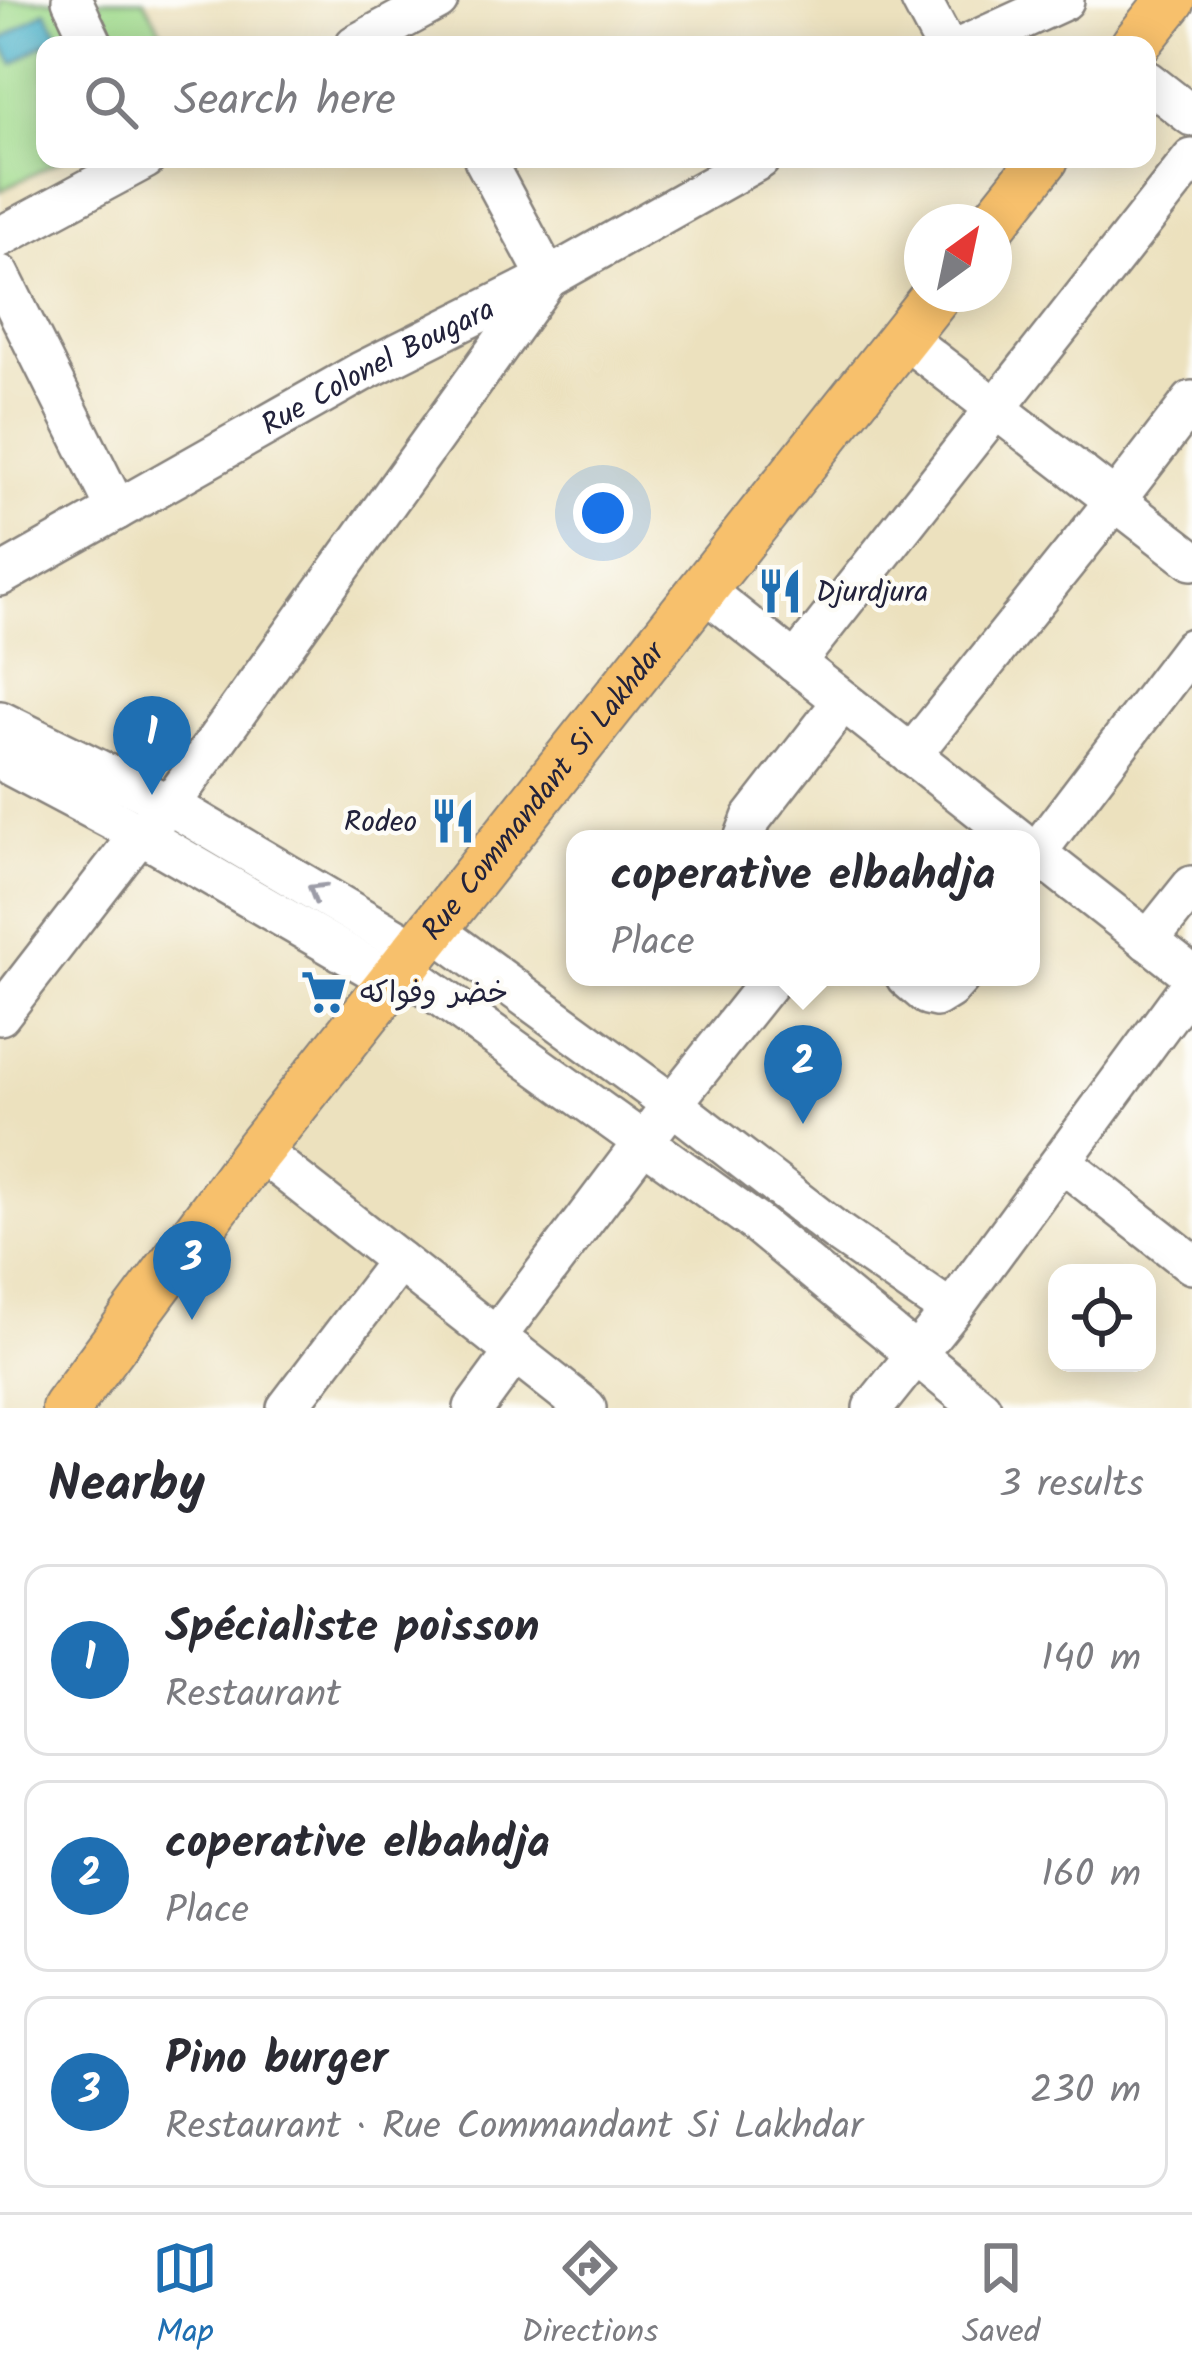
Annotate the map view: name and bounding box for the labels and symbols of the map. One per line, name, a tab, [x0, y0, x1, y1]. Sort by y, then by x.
north arrow	[904, 204, 1012, 312]
street label: Rue Colonel Bougara	[253, 287, 504, 450]
your location	[573, 483, 633, 543]
restaurant icon: Djurdjura	[755, 566, 805, 616]
place label: Djurdjura	[816, 569, 928, 617]
street label: Rue Commandant Si Lakhdar	[411, 630, 680, 952]
pin: 1	[113, 696, 191, 795]
restaurant icon: Rodeo	[428, 796, 478, 846]
place label: Rodeo	[344, 799, 417, 847]
one-way arrow	[307, 883, 329, 906]
supermarket icon: خضر وفواكه	[299, 967, 349, 1017]
place label: خضر وفواكه	[360, 970, 508, 1018]
pin: 2	[764, 1025, 842, 1124]
pin: 3	[153, 1221, 231, 1320]

